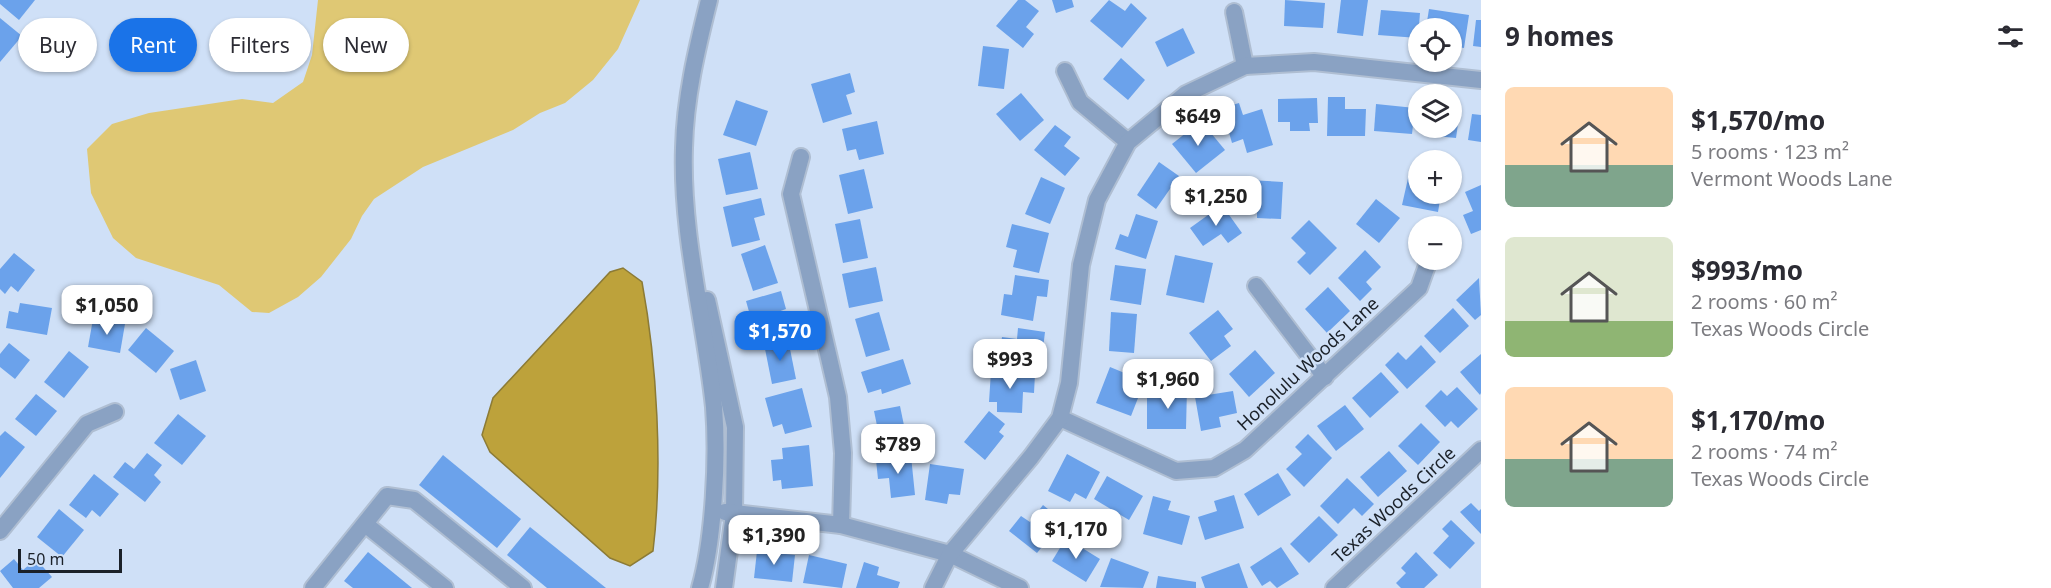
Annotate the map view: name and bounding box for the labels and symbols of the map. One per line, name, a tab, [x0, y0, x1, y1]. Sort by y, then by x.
pin: $649	[1162, 96, 1234, 147]
pin: $1,250	[1167, 176, 1265, 227]
pin: $1,050	[58, 285, 156, 336]
street label: Honolulu Woods Lane	[1231, 291, 1383, 435]
pin: $1,570	[731, 311, 829, 362]
pin: $993	[974, 339, 1046, 390]
pin: $1,960	[1119, 359, 1217, 410]
pin: $789	[862, 424, 934, 475]
street label: Texas Woods Circle	[1326, 441, 1460, 568]
pin: $1,170	[1027, 509, 1125, 560]
pin: $1,390	[725, 515, 823, 566]
scale bar	[18, 546, 122, 574]

